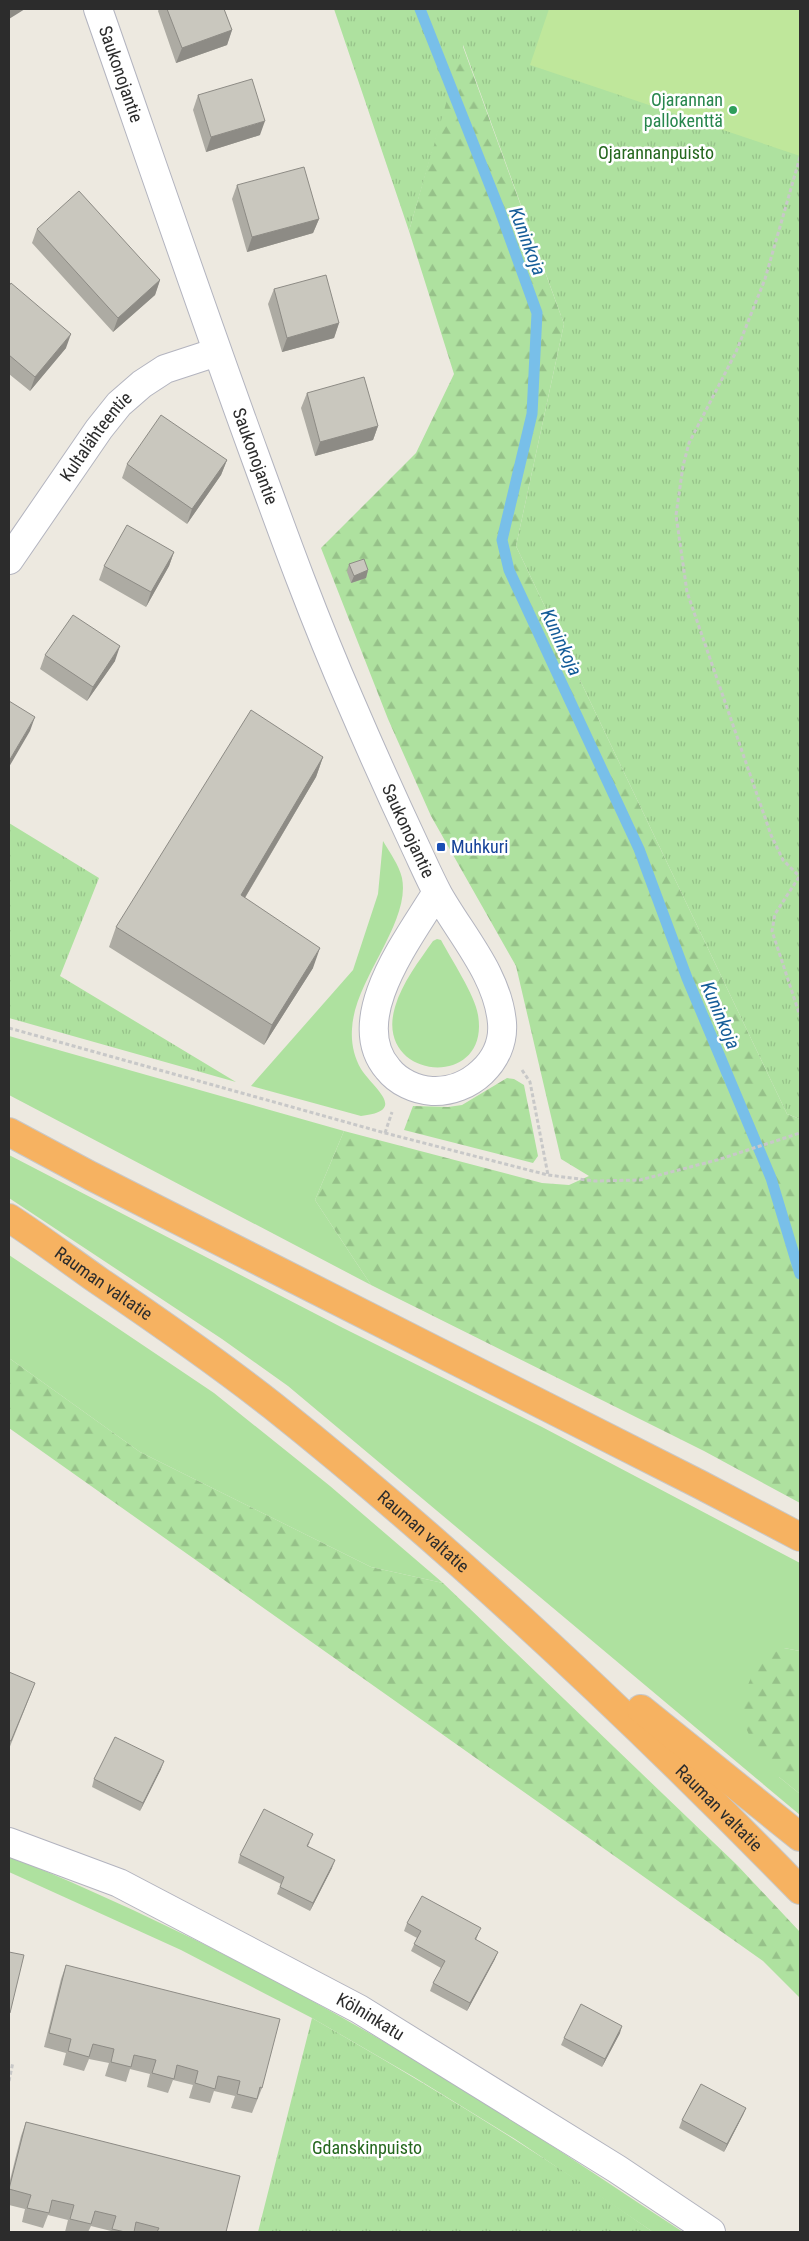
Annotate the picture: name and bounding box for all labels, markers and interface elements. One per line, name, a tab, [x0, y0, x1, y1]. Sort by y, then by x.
street label: Saukonojantie	[95, 23, 148, 125]
place label: Ojarannan pallokenttä	[644, 89, 723, 131]
marker: Ojarannan pallokenttä	[727, 104, 739, 116]
park label: Ojarannanpuisto	[598, 142, 714, 163]
water label: Kuninkoja	[504, 204, 551, 279]
street label: Kultalähteentie	[55, 387, 136, 485]
street label: Saukonojantie	[228, 405, 283, 507]
water label: Kuninkoja	[536, 605, 587, 679]
street label: Saukonojantie	[378, 781, 439, 881]
place label: Muhkuri	[451, 836, 508, 857]
marker: Muhkuri	[435, 841, 447, 853]
water label: Kuninkoja	[696, 978, 745, 1053]
street label: Rauman valtatie	[51, 1242, 157, 1324]
street label: Rauman valtatie	[374, 1486, 474, 1577]
street label: Rauman valtatie	[671, 1760, 767, 1856]
street label: Kölninkatu	[333, 1988, 408, 2044]
park label: Gdanskinpuisto	[312, 2137, 422, 2158]

